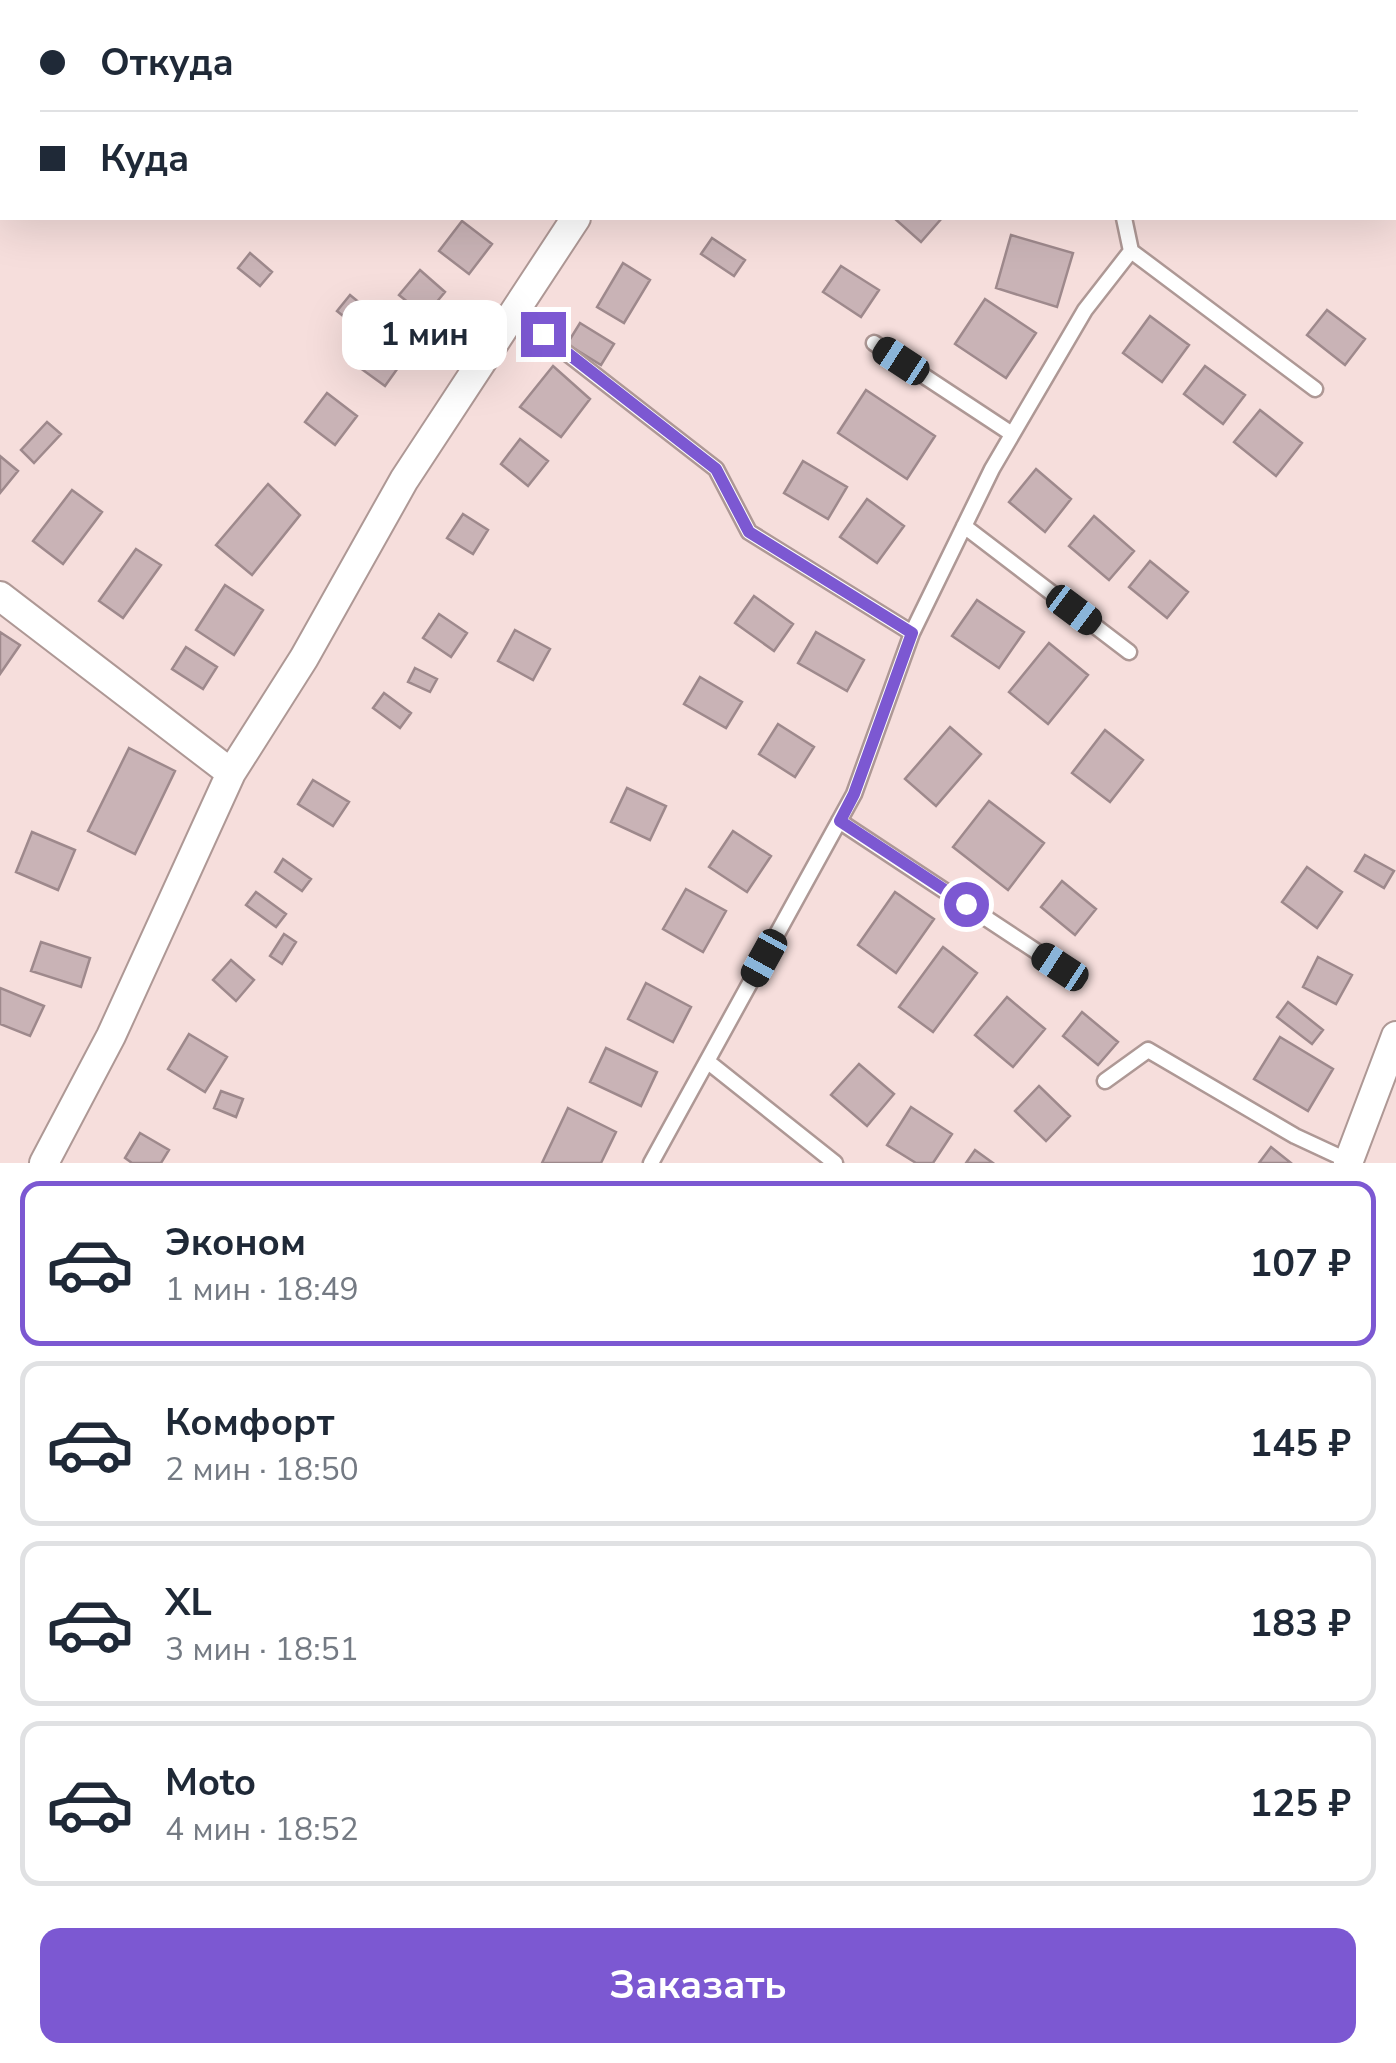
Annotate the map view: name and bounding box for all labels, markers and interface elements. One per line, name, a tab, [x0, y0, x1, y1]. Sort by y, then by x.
text: Откуда	[100, 37, 234, 88]
text: Куда	[100, 133, 189, 184]
callout: 1 мин	[343, 299, 508, 369]
route end	[521, 312, 566, 357]
text: 1 мин	[380, 313, 469, 356]
car	[868, 332, 934, 390]
car	[1041, 580, 1107, 640]
route start	[944, 882, 989, 927]
car	[736, 924, 792, 992]
car	[1027, 938, 1093, 996]
text: Эконом	[165, 1217, 306, 1268]
icon: car	[45, 1219, 135, 1309]
text: 107 ₽	[1250, 1238, 1351, 1289]
text: 1 мин · 18:49	[165, 1268, 359, 1311]
text: Комфорт	[165, 1397, 334, 1448]
icon: car	[45, 1399, 135, 1489]
text: 145 ₽	[1250, 1418, 1351, 1469]
text: 2 мин · 18:50	[165, 1448, 359, 1491]
text: XL	[165, 1577, 212, 1628]
icon: car	[45, 1579, 135, 1669]
text: 183 ₽	[1250, 1598, 1351, 1649]
text: 3 мин · 18:51	[165, 1628, 359, 1671]
text: Moto	[165, 1757, 256, 1808]
icon: car	[45, 1759, 135, 1849]
text: 125 ₽	[1250, 1778, 1351, 1829]
text: 4 мин · 18:52	[165, 1808, 359, 1851]
button: Заказать	[40, 1928, 1356, 2043]

